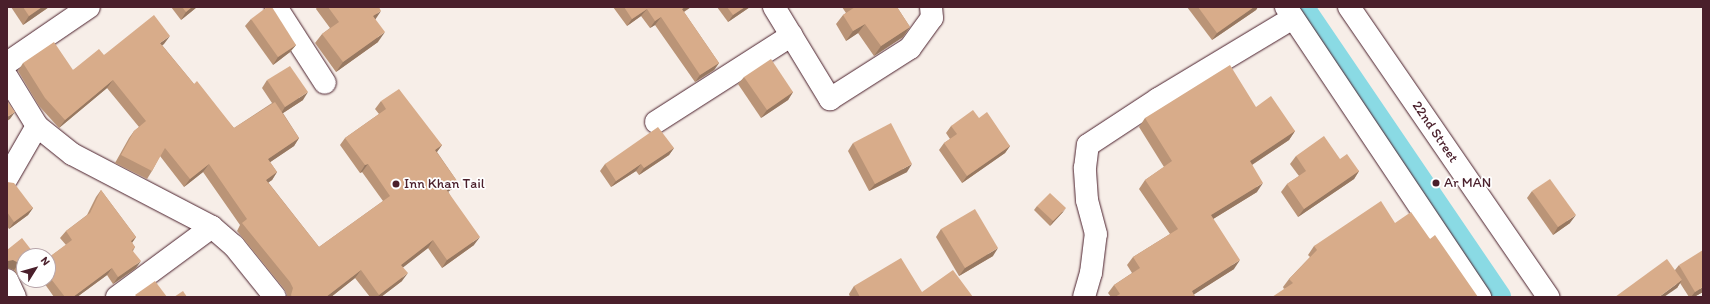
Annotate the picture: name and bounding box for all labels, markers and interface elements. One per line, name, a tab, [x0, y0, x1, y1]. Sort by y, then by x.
street label: 22nd Street	[1408, 98, 1462, 166]
place label: Ar MAN	[1444, 175, 1491, 191]
place label: Inn Khan Tail	[404, 176, 483, 192]
marker: Ar MAN	[1431, 178, 1441, 188]
marker: Inn Khan Tail	[391, 179, 401, 189]
north arrow	[16, 248, 56, 288]
text: N	[38, 254, 53, 268]

